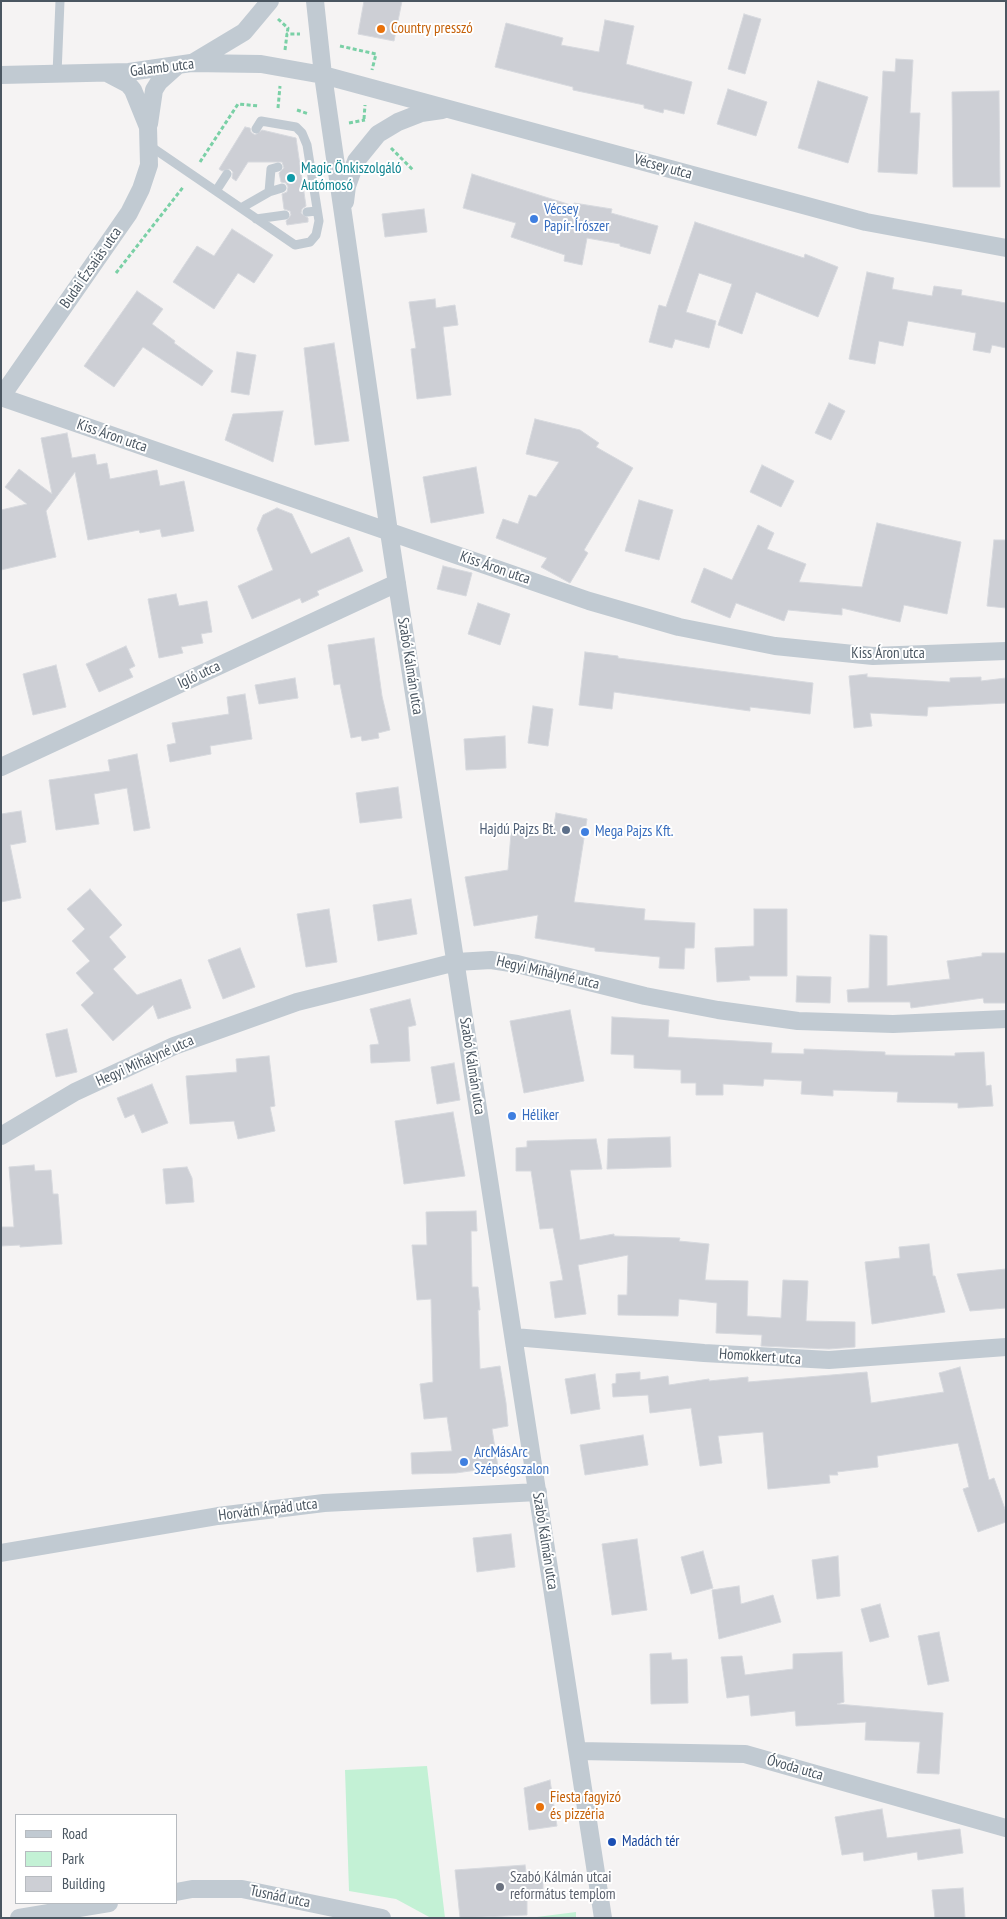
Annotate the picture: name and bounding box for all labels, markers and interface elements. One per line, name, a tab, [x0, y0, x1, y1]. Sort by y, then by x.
place label: Country presszó	[391, 20, 473, 38]
marker: Country presszó	[375, 23, 387, 35]
street label: Galamb utca	[129, 55, 195, 81]
street label: Vécsey utca	[632, 151, 694, 183]
place label: Magic Önkiszolgáló Autómosó	[301, 160, 401, 195]
marker: Magic Önkiszolgáló Autómosó	[285, 172, 297, 184]
place label: Vécsey Papír-Írószer	[544, 201, 609, 236]
marker: Vécsey Papír-Írószer	[528, 213, 540, 225]
street label: Budai Ézsaiás utca	[56, 224, 126, 312]
street label: Kiss Áron utca	[74, 416, 150, 456]
street label: Kiss Áron utca	[457, 548, 533, 588]
street label: Szabó Kálmán utca	[393, 616, 427, 716]
street label: Kiss Áron utca	[851, 645, 925, 663]
street label: Igló utca	[175, 657, 223, 693]
place label: Hajdú Pajzs Bt.	[479, 821, 556, 839]
place label: Mega Pajzs Kft.	[595, 823, 673, 841]
marker: Hajdú Pajzs Bt.	[560, 824, 572, 836]
marker: Mega Pajzs Kft.	[579, 826, 591, 838]
street label: Hegyi Mihályné utca	[495, 952, 601, 994]
street label: Szabó Kálmán utca	[455, 1016, 489, 1116]
street label: Hegyi Mihályné utca	[93, 1031, 197, 1091]
place label: Héliker	[522, 1107, 559, 1125]
marker: Héliker	[506, 1110, 518, 1122]
street label: Homokkert utca	[718, 1345, 802, 1369]
place label: ArcMásArc Szépségszalon	[474, 1444, 549, 1479]
marker: ArcMásArc Szépségszalon	[458, 1456, 470, 1468]
street label: Szabó Kálmán utca	[528, 1491, 562, 1591]
street label: Horváth Árpád utca	[217, 1495, 319, 1525]
street label: Óvoda utca	[765, 1751, 825, 1785]
place label: Fiesta fagyizó és pizzéria	[550, 1789, 621, 1824]
marker: Fiesta fagyizó és pizzéria	[534, 1801, 546, 1813]
legend	[15, 1814, 178, 1904]
text: Road	[62, 1824, 88, 1843]
place label: Madách tér	[622, 1833, 679, 1851]
marker: Madách tér	[606, 1836, 618, 1848]
text: Park	[62, 1849, 84, 1868]
place label: Szabó Kálmán utcai református templom	[510, 1869, 616, 1904]
text: Building	[62, 1874, 105, 1893]
marker: Szabó Kálmán utcai református templom	[494, 1881, 506, 1893]
street label: Tusnád utca	[248, 1882, 312, 1912]

